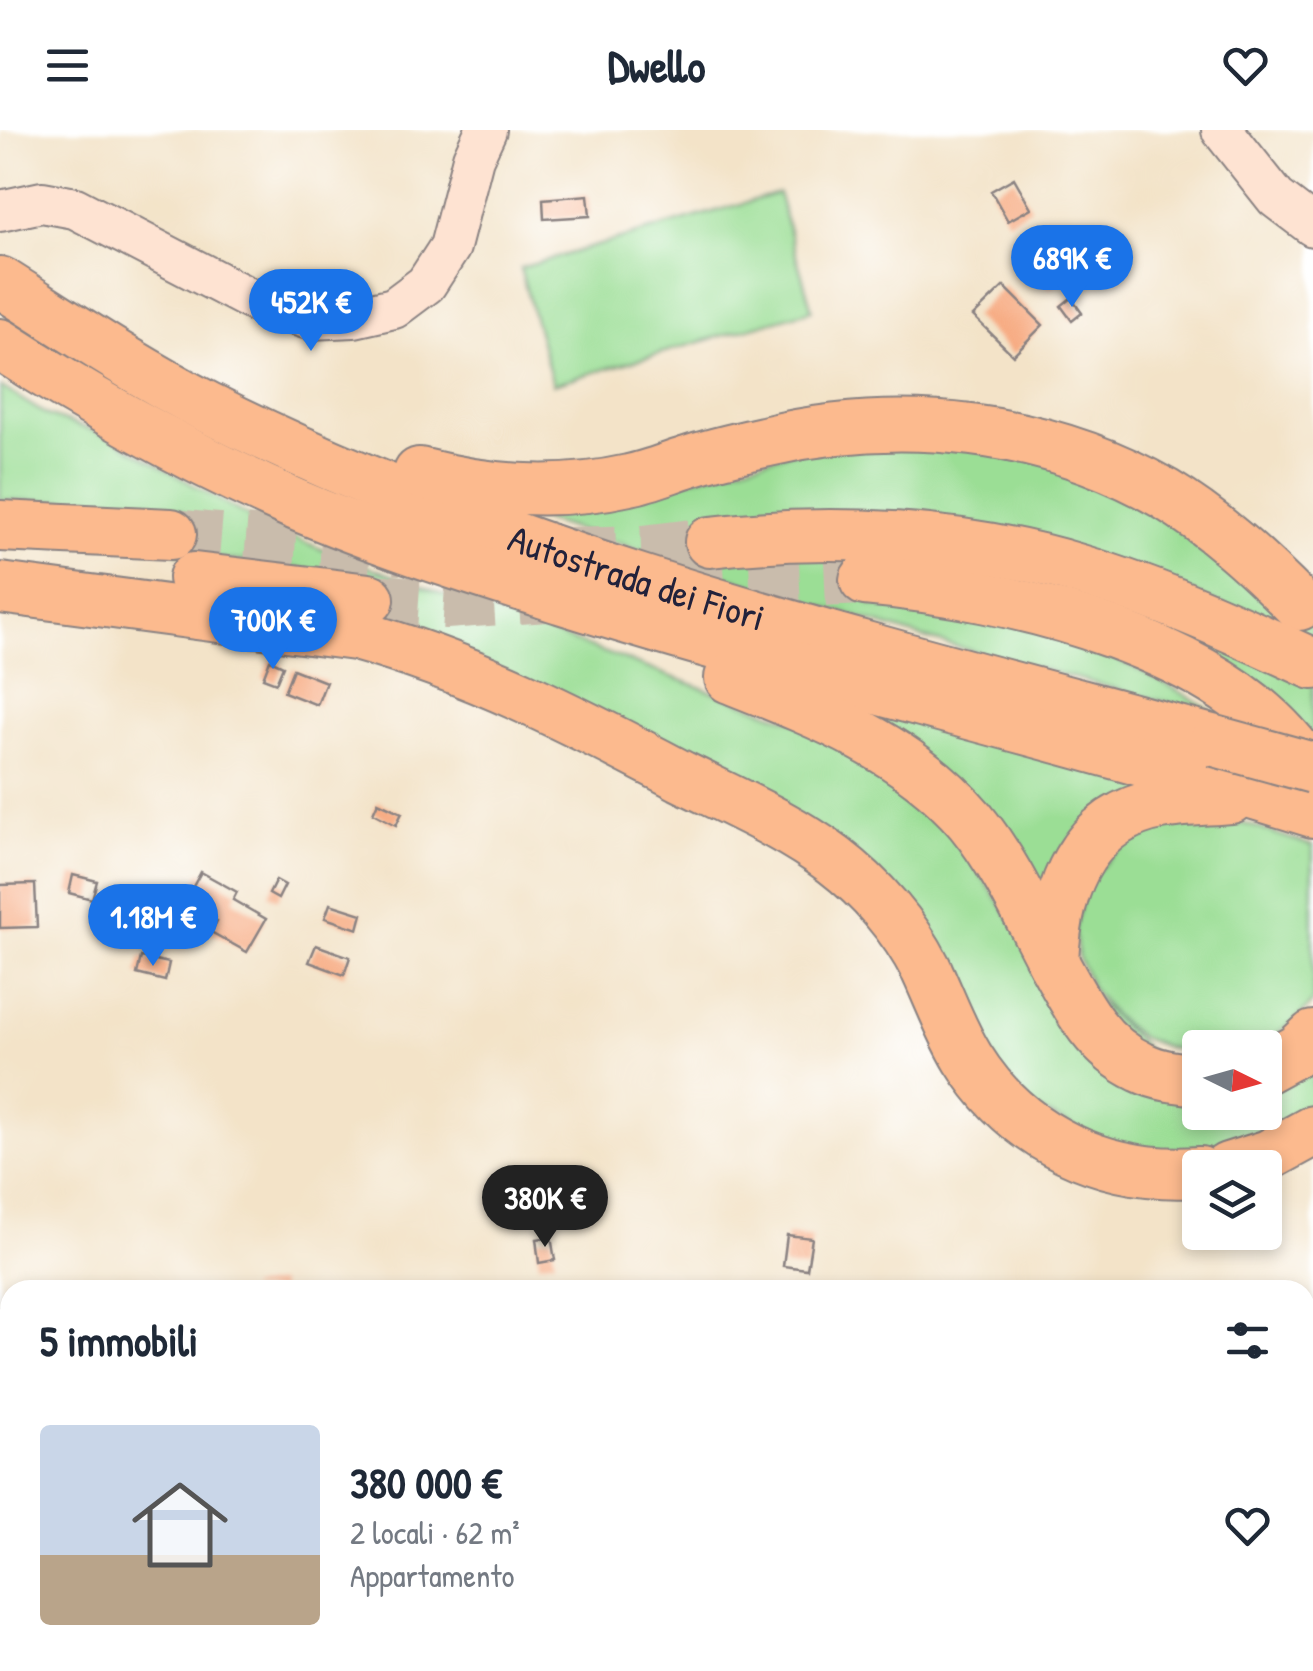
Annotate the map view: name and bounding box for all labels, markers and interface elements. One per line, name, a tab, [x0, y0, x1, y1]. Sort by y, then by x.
text: Dwello	[608, 35, 705, 96]
icon: menu	[40, 38, 95, 93]
icon: heart	[1218, 38, 1273, 93]
pin: 689K €	[991, 225, 1153, 310]
text: 689K €	[1033, 236, 1111, 279]
pin: 452K €	[230, 269, 392, 354]
text: 452K €	[271, 280, 351, 323]
street label: Autostrada dei Fiori	[502, 511, 771, 643]
pin: 700K €	[192, 587, 354, 672]
text: 700K €	[231, 598, 315, 641]
pin: 1.18M €	[61, 884, 245, 969]
text: 1.18M €	[110, 895, 196, 938]
north arrow	[1182, 1030, 1282, 1130]
map controls	[1182, 1030, 1282, 1250]
button: layers	[1182, 1150, 1282, 1250]
pin: 380K €	[464, 1165, 626, 1250]
text: 380K €	[504, 1176, 586, 1219]
text: 5 immobili	[40, 1312, 198, 1369]
icon: filters	[1220, 1313, 1275, 1368]
text: 380 000 €	[350, 1454, 502, 1511]
icon: home	[120, 1465, 240, 1585]
icon: heart	[1220, 1498, 1275, 1553]
text: 2 locali · 62 m²	[350, 1511, 520, 1554]
text: Appartamento	[350, 1554, 514, 1597]

